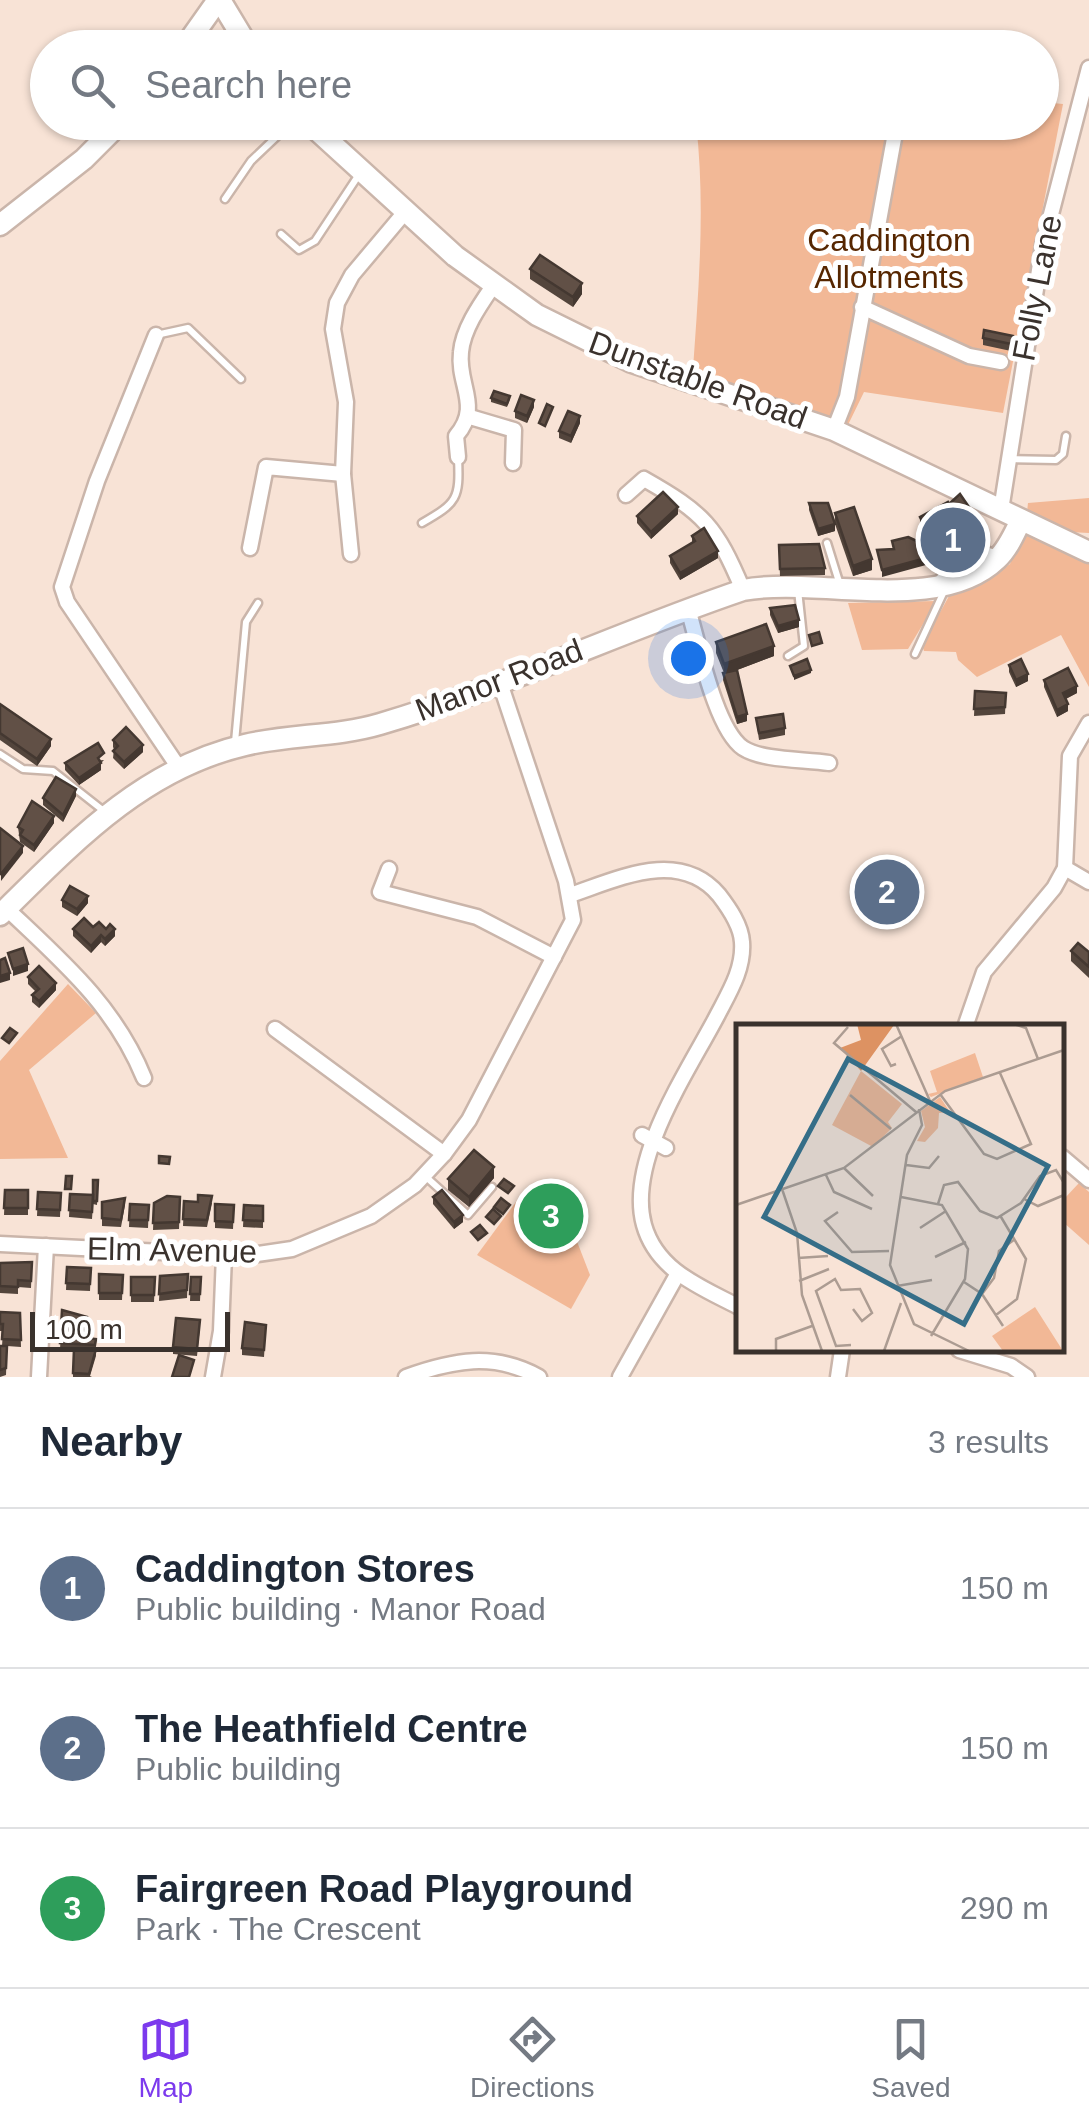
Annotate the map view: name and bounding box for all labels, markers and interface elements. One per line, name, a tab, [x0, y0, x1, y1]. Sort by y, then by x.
search box	[30, 30, 1059, 140]
icon: search	[65, 58, 120, 113]
text: Search here	[145, 64, 352, 106]
street label: Folly Lane	[1005, 212, 1069, 364]
park label: Caddington Allotments	[807, 222, 971, 295]
street label: Dunstable Road	[584, 324, 812, 436]
pin: 1	[920, 502, 986, 578]
street label: Manor Road	[410, 632, 588, 728]
your location	[663, 633, 714, 684]
pin: 2	[854, 854, 920, 930]
inset map	[736, 1024, 1064, 1352]
pin: 3	[518, 1178, 584, 1254]
street label: Elm Avenue	[87, 1231, 257, 1269]
scale bar	[30, 1307, 230, 1352]
text: 100 m	[45, 1314, 123, 1345]
text: Nearby	[40, 1418, 182, 1465]
text: 3 results	[928, 1424, 1049, 1460]
text: Caddington Stores	[135, 1548, 475, 1590]
text: 1	[64, 1570, 81, 1606]
text: 150 m	[960, 1570, 1049, 1606]
text: Public building · Manor Road	[135, 1591, 546, 1627]
text: The Heathfield Centre	[135, 1708, 528, 1750]
text: 2	[64, 1730, 81, 1766]
text: 150 m	[960, 1730, 1049, 1766]
text: Public building	[135, 1751, 341, 1787]
text: Fairgreen Road Playground	[135, 1868, 633, 1910]
text: 3	[64, 1890, 81, 1926]
text: 290 m	[960, 1890, 1049, 1926]
text: Park · The Crescent	[135, 1911, 421, 1947]
tab: Map	[138, 2012, 193, 2104]
tab: Directions	[470, 2012, 595, 2104]
tab: Saved	[871, 2012, 951, 2104]

